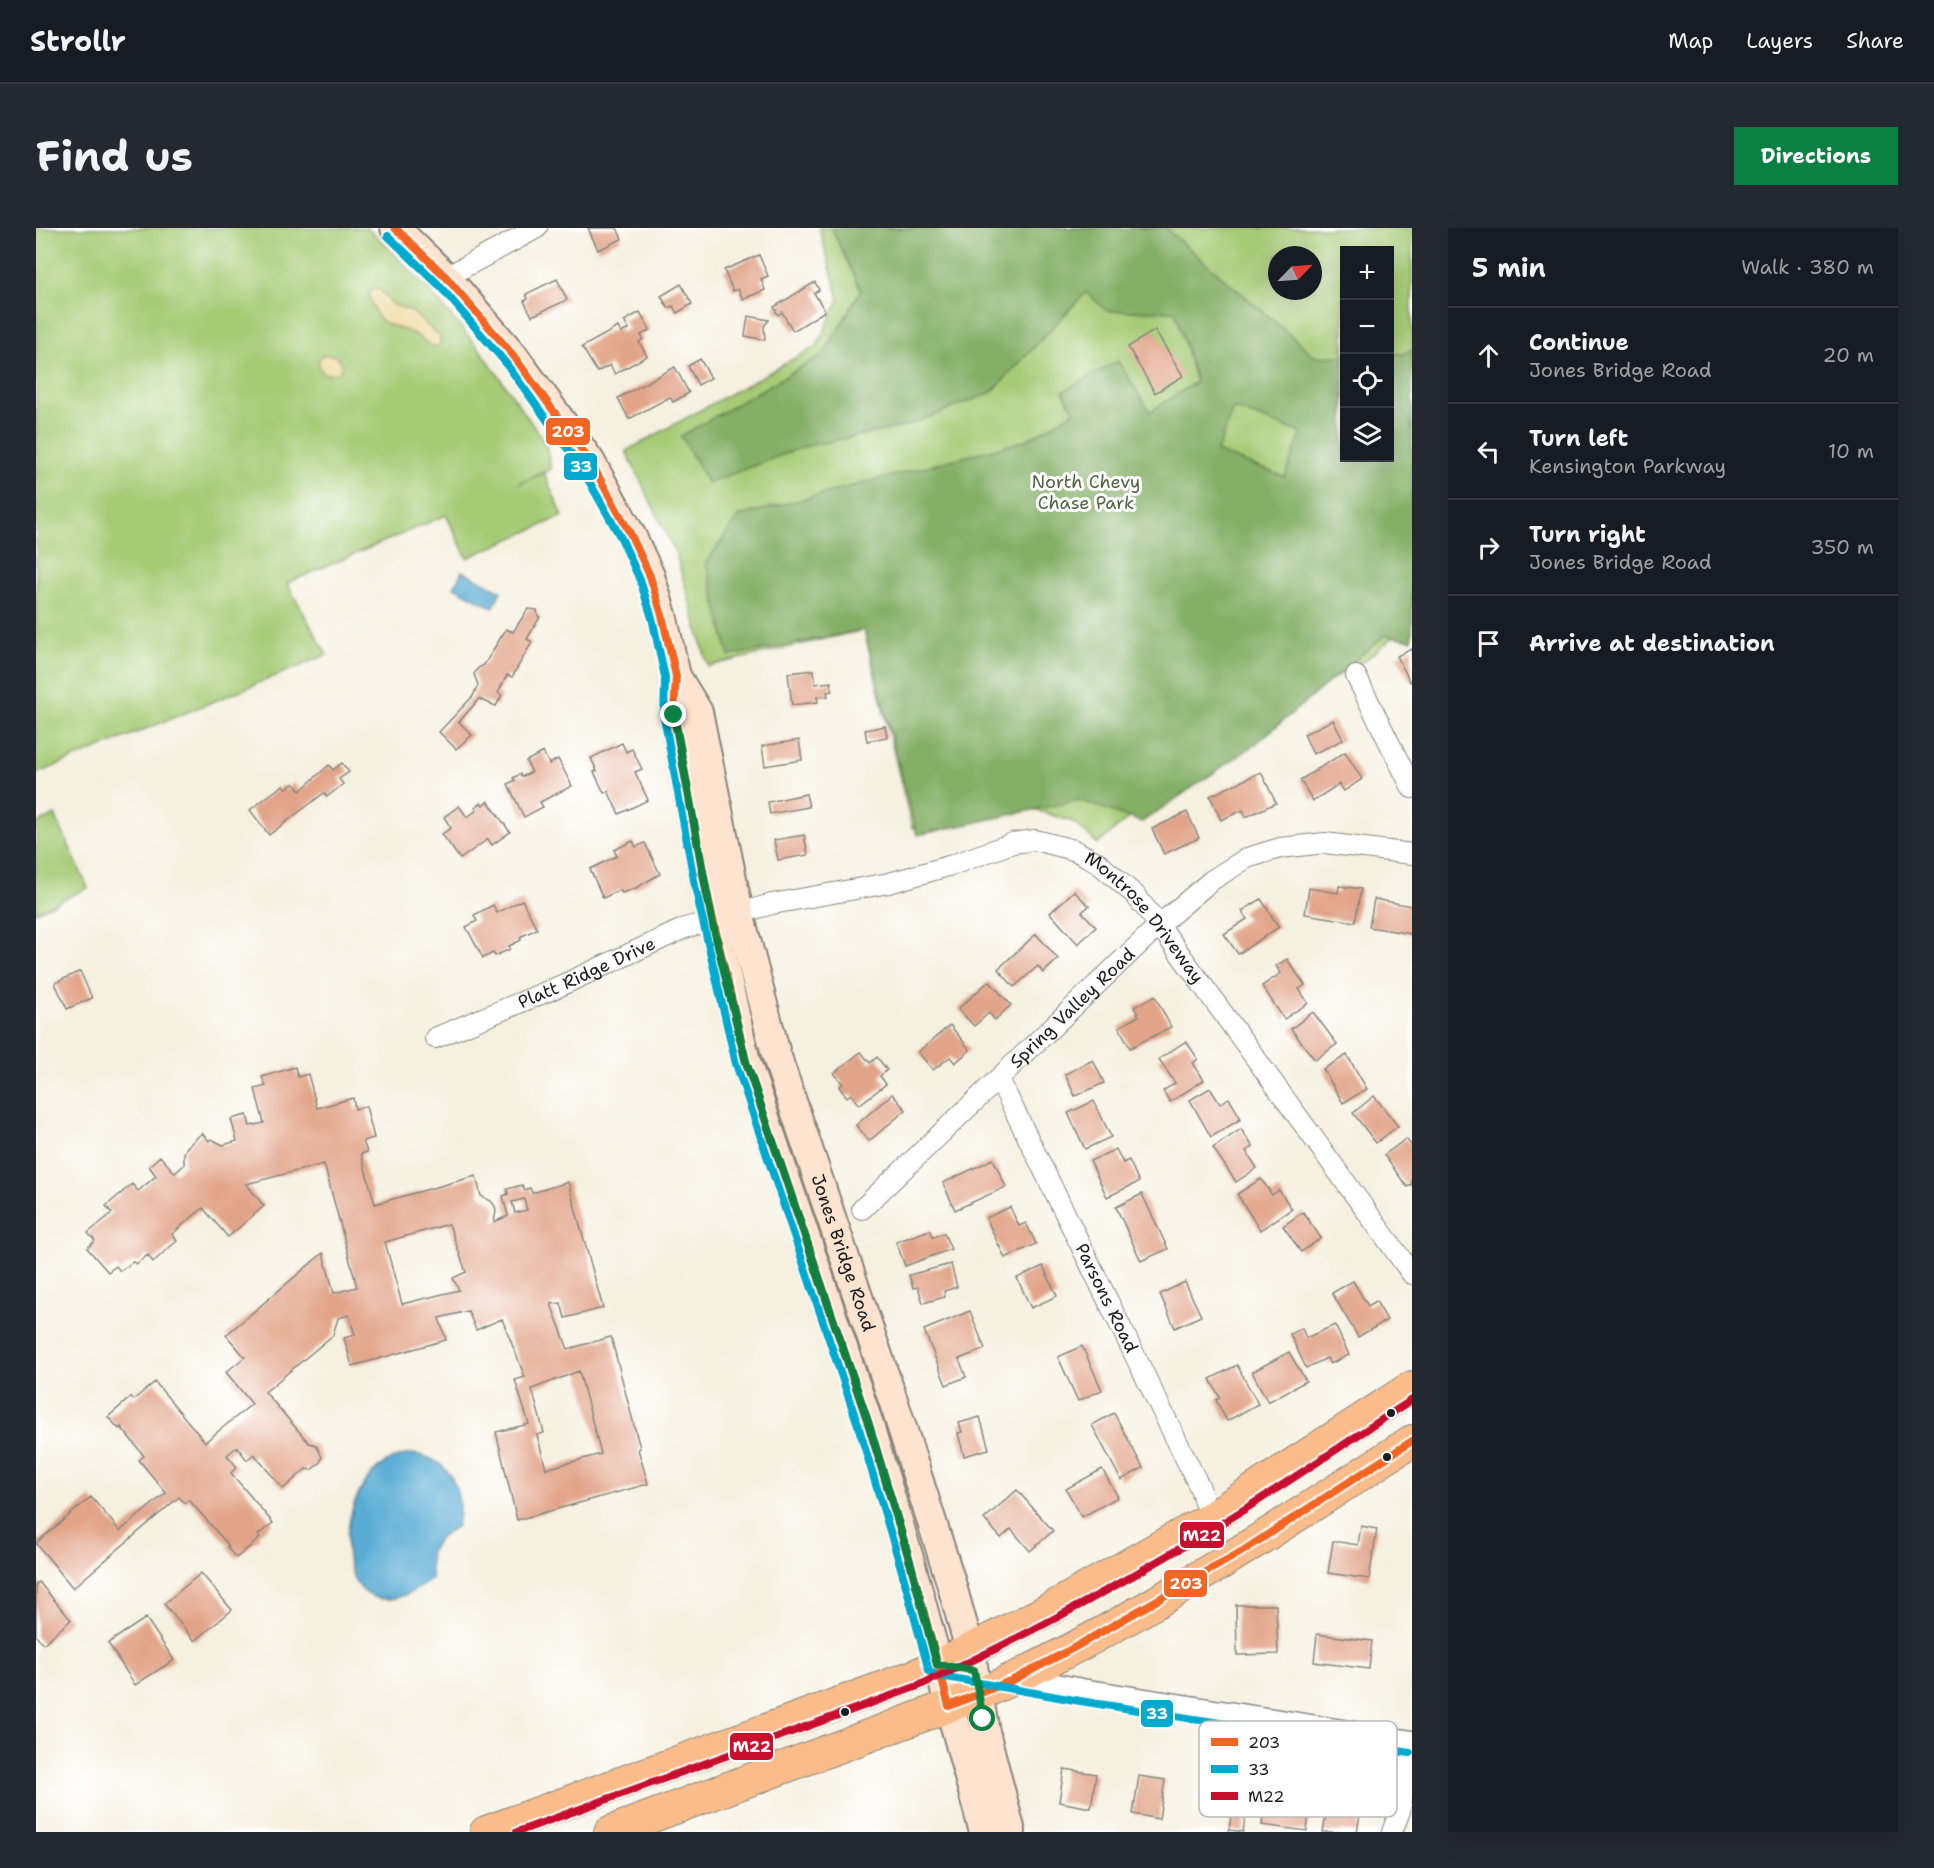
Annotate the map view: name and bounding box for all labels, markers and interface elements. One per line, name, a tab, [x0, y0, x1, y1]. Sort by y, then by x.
text: Strollr	[30, 22, 126, 60]
text: Map	[1668, 27, 1713, 55]
text: Layers	[1746, 27, 1813, 55]
text: Share	[1846, 27, 1904, 55]
button: Directions	[1734, 127, 1898, 185]
text: Find us	[36, 128, 193, 184]
north arrow	[1268, 246, 1322, 300]
map controls	[1340, 246, 1394, 462]
button: +	[1340, 246, 1394, 300]
text: 5 min	[1472, 250, 1546, 285]
text: Walk · 380 m	[1741, 254, 1874, 280]
button: −	[1340, 300, 1394, 354]
text: Continue	[1529, 328, 1629, 357]
icon: ahead	[1472, 339, 1505, 372]
text: 20 m	[1823, 342, 1874, 368]
button: locate	[1340, 354, 1394, 408]
text: Jones Bridge Road	[1529, 357, 1712, 383]
button: layers	[1340, 408, 1394, 462]
line badge: 203	[545, 417, 591, 446]
text: 203	[552, 421, 584, 442]
text: Turn left	[1529, 424, 1628, 453]
icon: left	[1472, 435, 1505, 468]
text: 10 m	[1828, 438, 1874, 464]
line badge: 33	[563, 452, 598, 481]
text: Kensington Parkway	[1529, 453, 1726, 479]
text: 33	[570, 456, 592, 477]
park label: North Chevy Chase Park	[1032, 470, 1140, 515]
text: Turn right	[1529, 520, 1646, 549]
icon: right	[1472, 531, 1505, 564]
text: 350 m	[1810, 534, 1874, 560]
text: Jones Bridge Road	[1529, 549, 1712, 575]
icon: arrive	[1472, 627, 1505, 660]
text: Arrive at destination	[1529, 629, 1775, 658]
route end	[660, 701, 686, 727]
street label: Montrose Driveway	[1081, 846, 1209, 988]
street label: Platt Ridge Drive	[514, 931, 659, 1014]
street label: Spring Valley Road	[1005, 942, 1140, 1073]
street label: Jones Bridge Road	[805, 1171, 881, 1335]
street label: Parsons Road	[1070, 1239, 1144, 1357]
unlabelled marker	[1385, 1407, 1397, 1419]
unlabelled marker	[1381, 1451, 1393, 1463]
line badge: M22	[1179, 1521, 1225, 1549]
text: M22	[1183, 1525, 1221, 1546]
line badge: 203	[1163, 1569, 1208, 1598]
text: 203	[1170, 1573, 1202, 1594]
line badge: 33	[1140, 1699, 1174, 1728]
text: 33	[1146, 1703, 1168, 1724]
route start	[969, 1705, 995, 1731]
unlabelled marker	[839, 1706, 851, 1718]
legend	[1199, 1721, 1397, 1817]
line badge: M22	[729, 1732, 774, 1761]
text: 203	[1248, 1732, 1280, 1753]
text: M22	[733, 1736, 771, 1757]
text: 33	[1248, 1759, 1269, 1780]
text: M22	[1248, 1786, 1284, 1807]

